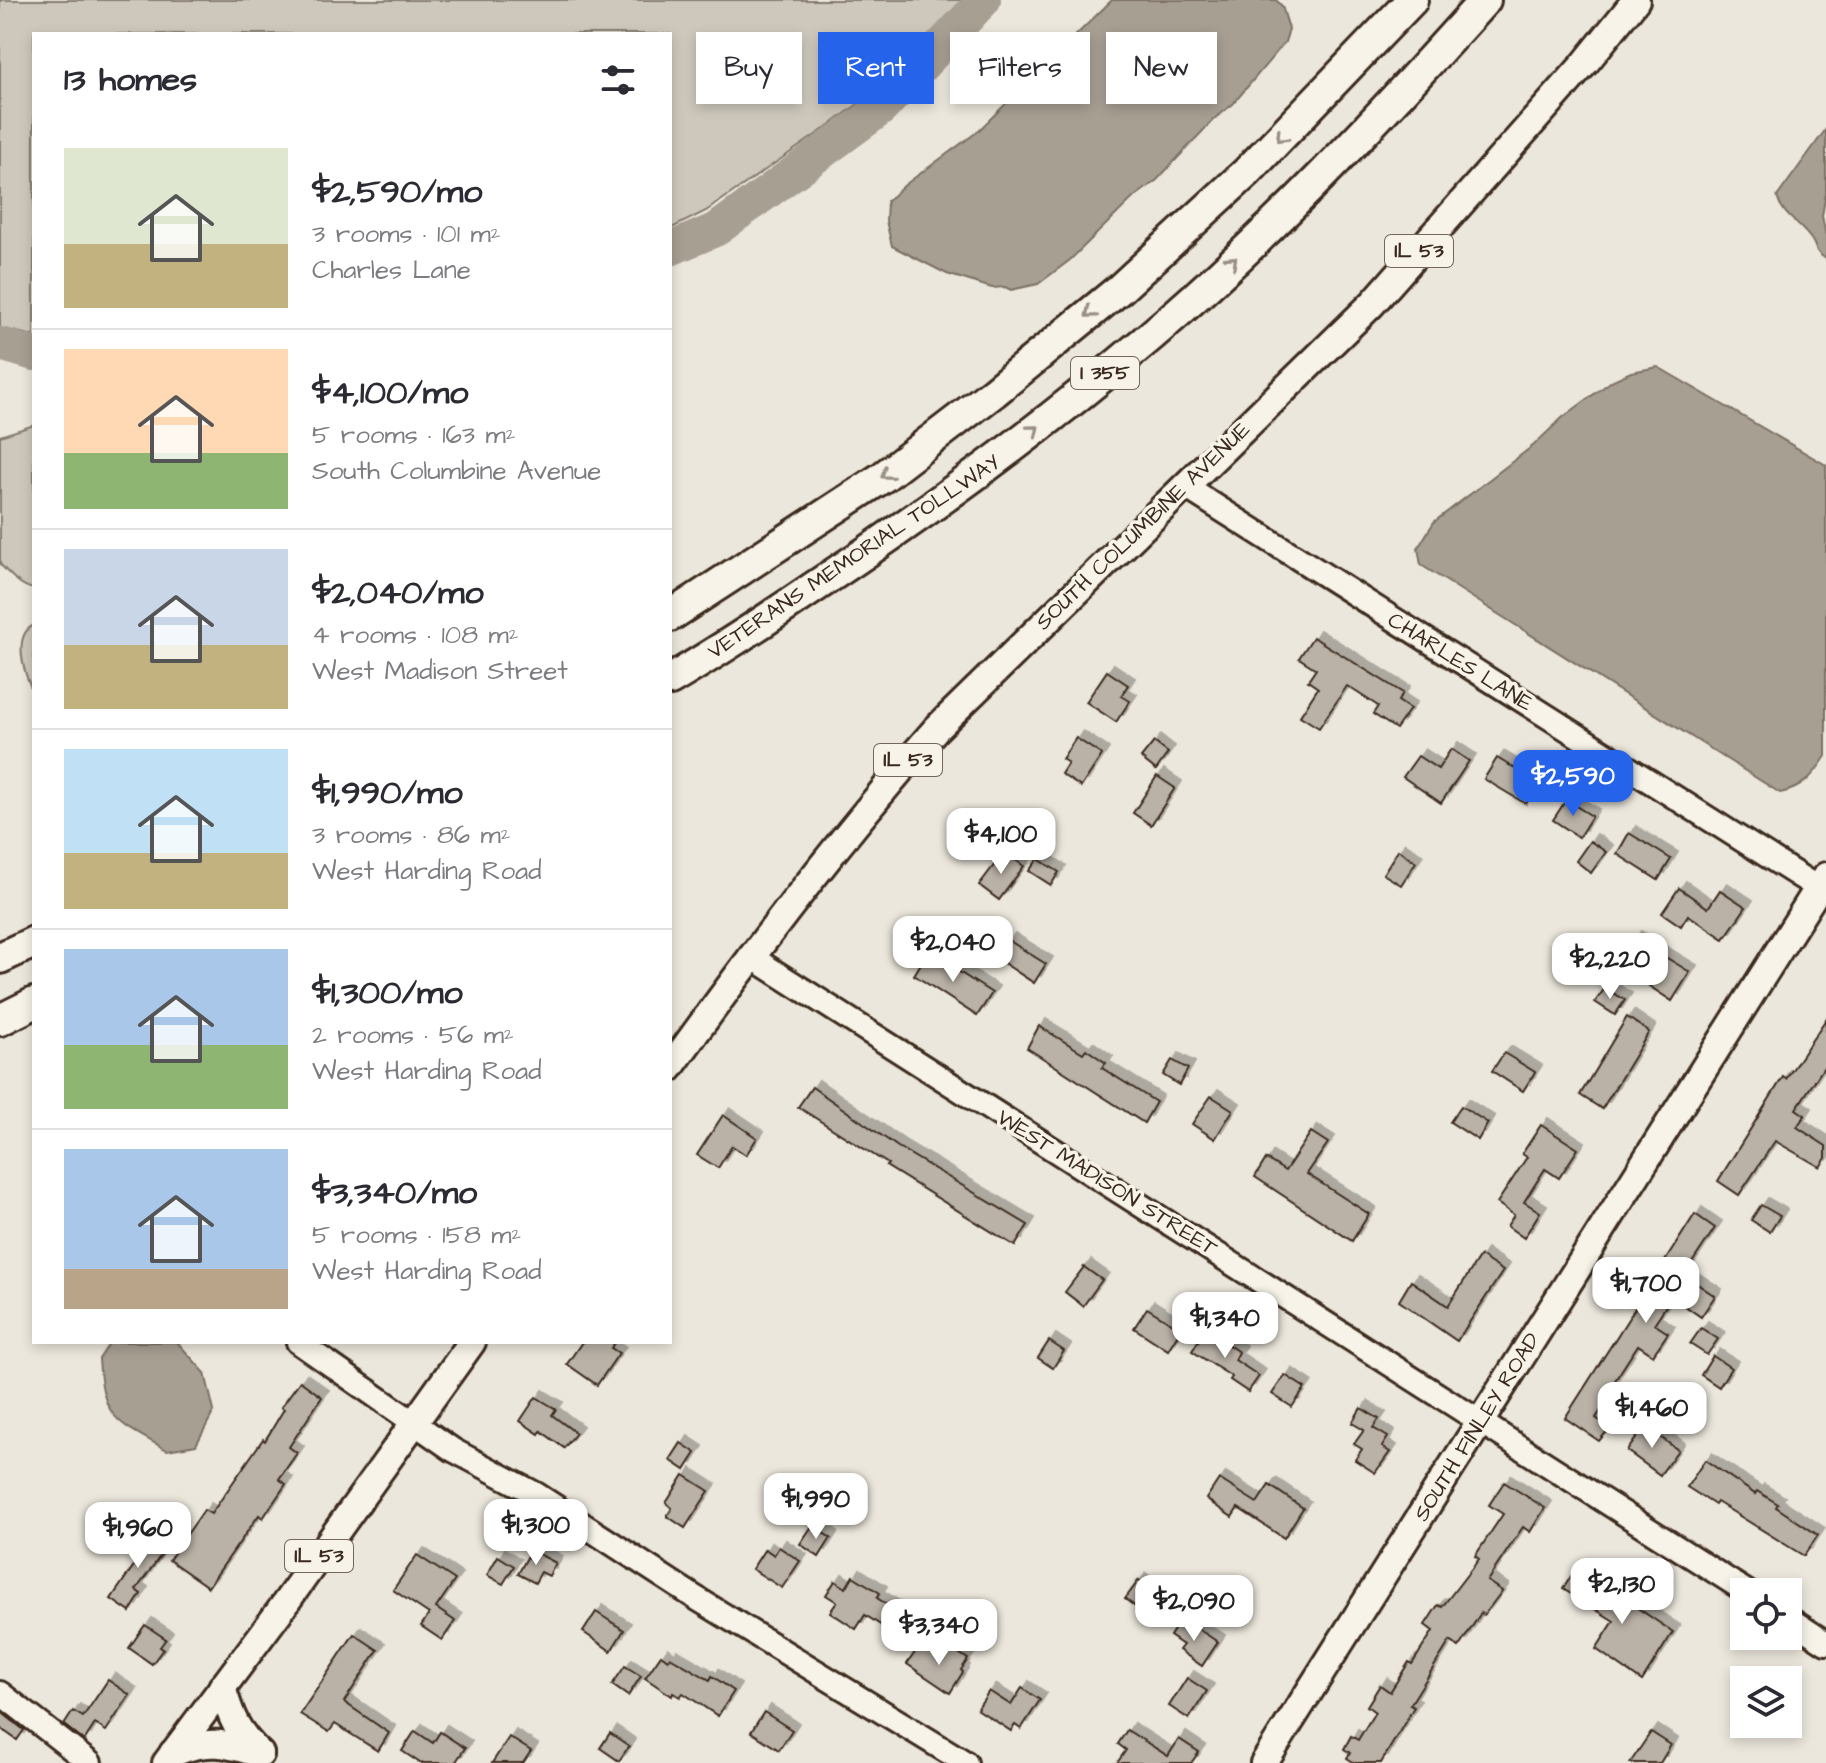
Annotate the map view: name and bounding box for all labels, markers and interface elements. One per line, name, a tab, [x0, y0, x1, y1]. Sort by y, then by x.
chip: Buy	[696, 32, 802, 104]
chip: Rent	[818, 32, 934, 104]
chip: Filters	[950, 32, 1090, 104]
chip: New	[1106, 32, 1217, 104]
text: 13 homes	[64, 56, 197, 104]
icon: filters	[596, 58, 640, 102]
one-way arrow	[1276, 128, 1290, 142]
text: $2,590/mo	[312, 168, 482, 216]
icon: home	[128, 180, 224, 276]
text: 3 rooms · 101 m²	[312, 216, 500, 252]
road number: IL 53	[1385, 235, 1453, 267]
text: Charles Lane	[312, 252, 471, 288]
one-way arrow	[1222, 257, 1237, 271]
one-way arrow	[1085, 303, 1099, 318]
road number: I 355	[1071, 357, 1139, 389]
text: $4,100/mo	[312, 369, 468, 417]
icon: home	[128, 381, 224, 477]
street label: SOUTH COLUMBINE AVENUE	[1029, 415, 1257, 637]
text: 5 rooms · 163 m²	[312, 417, 515, 453]
one-way arrow	[1025, 426, 1040, 440]
street label: VETERANS MEMORIAL TOLLWAY	[702, 447, 1007, 667]
text: South Columbine Avenue	[312, 453, 601, 489]
one-way arrow	[880, 465, 894, 479]
text: $2,040/mo	[312, 569, 484, 617]
icon: home	[128, 581, 224, 677]
street label: CHARLES LANE	[1381, 605, 1539, 719]
text: 4 rooms · 108 m²	[312, 617, 518, 653]
text: West Madison Street	[312, 653, 568, 689]
road number: IL 53	[874, 744, 942, 776]
pin: $2,590	[1508, 750, 1638, 818]
text: $2,590	[1531, 758, 1615, 794]
text: $1,990/mo	[312, 769, 463, 817]
icon: home	[128, 781, 224, 877]
pin: $4,100	[936, 808, 1066, 876]
text: $4,100	[965, 816, 1037, 852]
text: 3 rooms · 86 m²	[312, 817, 511, 853]
text: West Harding Road	[312, 853, 542, 889]
pin: $2,040	[888, 916, 1018, 984]
text: $2,040	[911, 924, 995, 960]
pin: $2,220	[1545, 933, 1675, 1001]
text: $2,220	[1570, 941, 1650, 977]
text: $1,300/mo	[312, 969, 463, 1017]
icon: home	[128, 981, 224, 1077]
text: 2 rooms · 56 m²	[312, 1017, 514, 1053]
text: West Harding Road	[312, 1053, 542, 1089]
street label: WEST MADISON STREET	[991, 1102, 1224, 1264]
text: $3,340/mo	[312, 1169, 477, 1217]
icon: home	[128, 1181, 224, 1277]
text: 5 rooms · 158 m²	[312, 1217, 521, 1253]
text: West Harding Road	[312, 1253, 542, 1289]
pin: $1,700	[1581, 1257, 1711, 1325]
text: $1,700	[1610, 1265, 1682, 1301]
pin: $1,340	[1160, 1292, 1290, 1360]
text: $1,340	[1190, 1300, 1260, 1336]
street label: SOUTH FINLEY ROAD	[1406, 1327, 1548, 1527]
pin: $1,460	[1587, 1382, 1717, 1450]
text: $1,460	[1616, 1390, 1688, 1426]
pin: $1,990	[751, 1473, 881, 1541]
text: $1,990	[782, 1481, 850, 1517]
pin: $1,300	[471, 1499, 601, 1567]
pin: $1,960	[73, 1502, 203, 1570]
text: $1,300	[502, 1507, 570, 1543]
text: $1,960	[103, 1510, 173, 1546]
road number: IL 53	[285, 1540, 353, 1572]
pin: $2,130	[1557, 1558, 1687, 1626]
text: $2,130	[1589, 1566, 1655, 1602]
pin: $2,090	[1129, 1575, 1259, 1643]
map controls	[1730, 1578, 1802, 1738]
button: locate	[1730, 1578, 1802, 1650]
text: $2,090	[1153, 1583, 1235, 1619]
pin: $3,340	[874, 1599, 1004, 1667]
text: $3,340	[899, 1607, 979, 1643]
button: layers	[1730, 1666, 1802, 1738]

